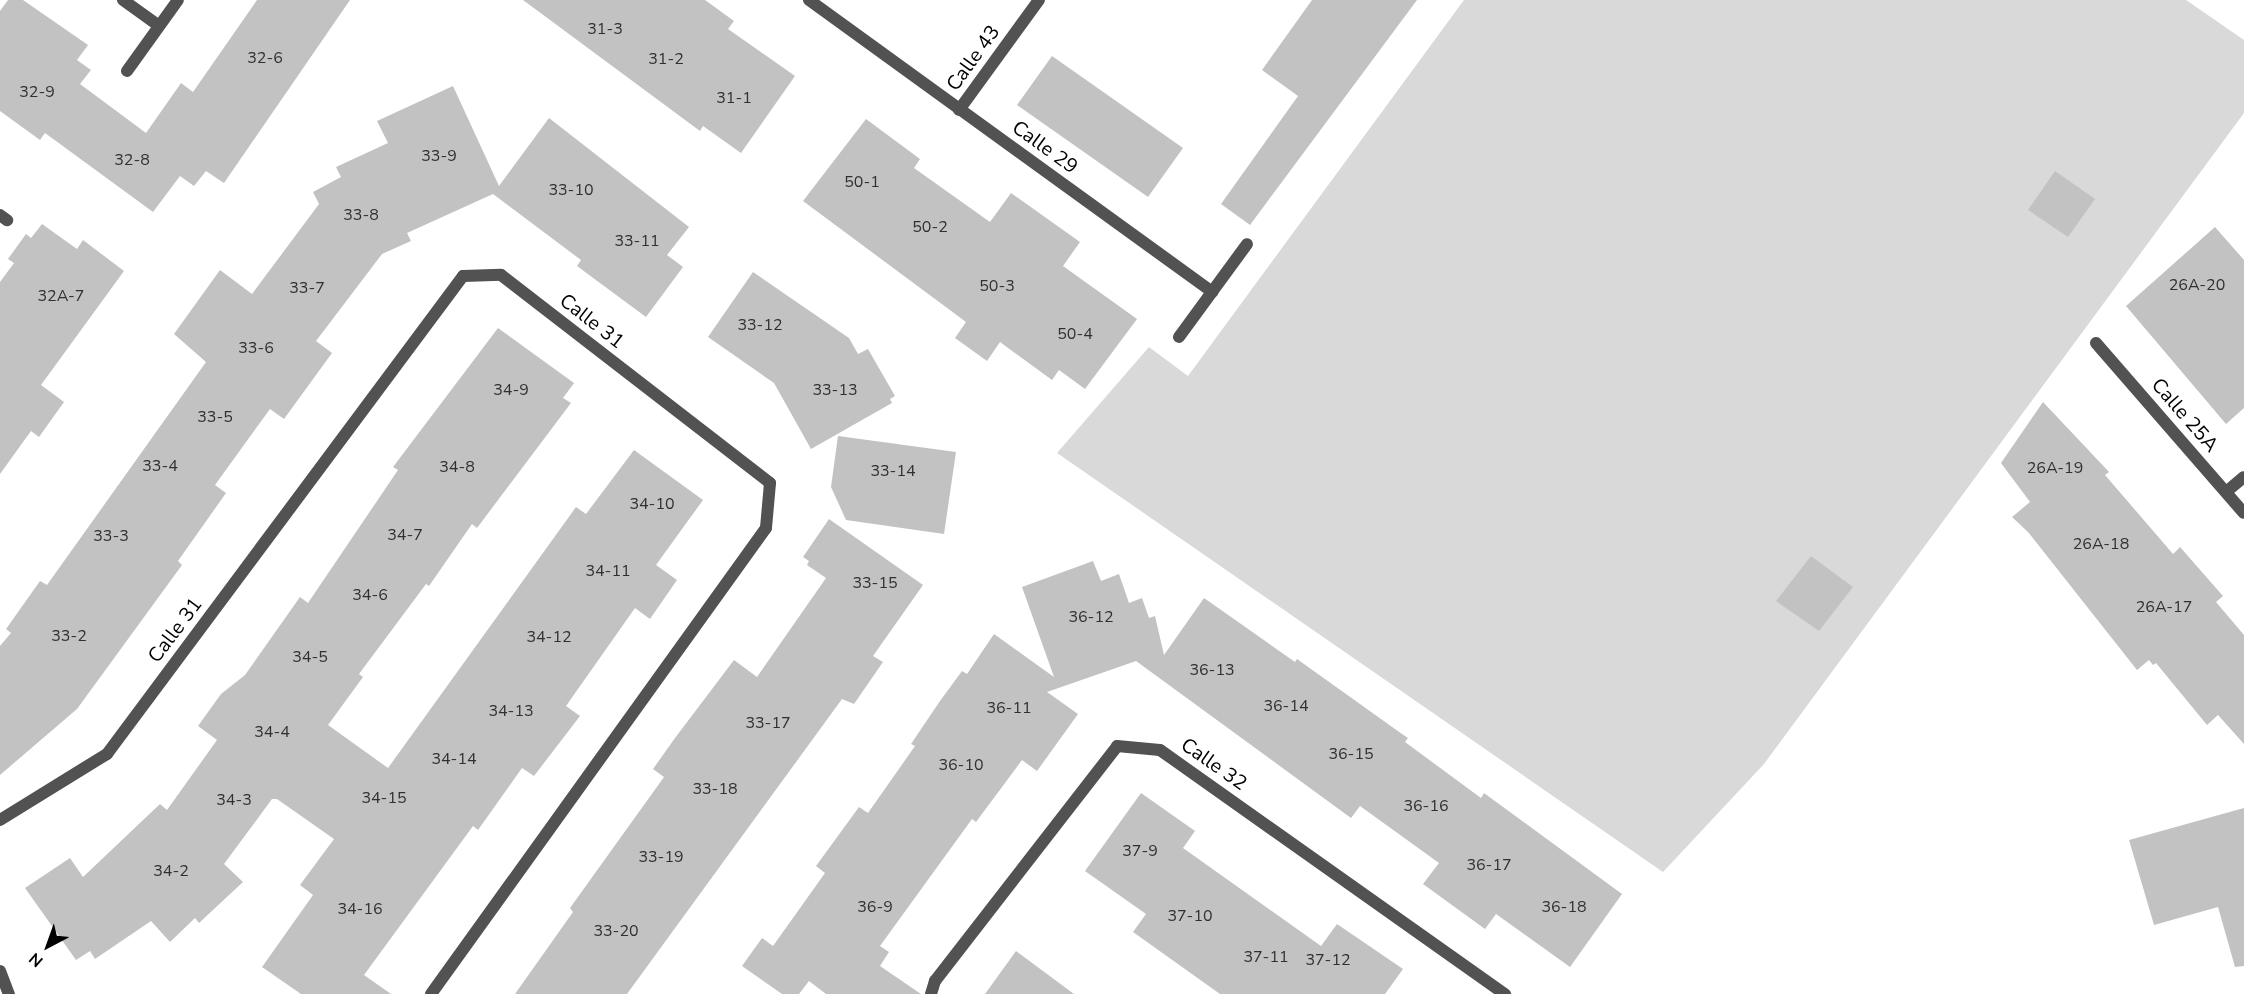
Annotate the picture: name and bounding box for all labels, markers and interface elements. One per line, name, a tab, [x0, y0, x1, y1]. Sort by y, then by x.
house number: 31-3	[587, 19, 623, 39]
street label: Calle 43	[941, 21, 1005, 95]
house number: 32-6	[247, 48, 283, 68]
house number: 31-2	[648, 49, 684, 69]
house number: 32-9	[19, 82, 55, 102]
house number: 31-1	[716, 88, 752, 108]
street label: Calle 29	[1008, 115, 1082, 179]
house number: 33-9	[421, 146, 457, 166]
house number: 32-8	[114, 150, 150, 170]
house number: 50-1	[844, 172, 880, 192]
house number: 33-10	[548, 180, 594, 200]
house number: 33-8	[343, 205, 379, 225]
house number: 50-2	[912, 217, 948, 237]
house number: 33-11	[614, 231, 660, 251]
house number: 26A-20	[2169, 275, 2225, 295]
house number: 50-3	[979, 276, 1015, 296]
house number: 33-7	[289, 278, 325, 298]
house number: 32A-7	[38, 286, 84, 306]
street label: Calle 31	[555, 288, 629, 354]
house number: 33-12	[737, 315, 783, 335]
house number: 50-4	[1057, 324, 1093, 344]
house number: 33-6	[238, 338, 274, 358]
street label: Calle 25A	[2146, 373, 2224, 457]
house number: 34-9	[493, 380, 529, 400]
house number: 33-13	[812, 380, 858, 400]
house number: 33-5	[197, 407, 233, 427]
house number: 33-4	[142, 456, 178, 476]
house number: 34-8	[439, 457, 475, 477]
house number: 26A-19	[2027, 458, 2083, 478]
house number: 33-14	[870, 461, 916, 481]
house number: 34-10	[629, 494, 675, 514]
house number: 34-7	[387, 525, 423, 545]
house number: 33-3	[93, 526, 129, 546]
house number: 26A-18	[2073, 534, 2129, 554]
house number: 34-11	[585, 561, 631, 581]
house number: 33-15	[852, 573, 898, 593]
house number: 34-6	[352, 585, 388, 605]
street label: Calle 31	[143, 593, 207, 667]
house number: 26A-17	[2136, 597, 2192, 617]
house number: 36-12	[1068, 607, 1114, 627]
house number: 33-2	[51, 626, 87, 646]
house number: 34-12	[526, 627, 572, 647]
house number: 34-5	[292, 647, 328, 667]
house number: 36-13	[1189, 660, 1235, 680]
house number: 36-14	[1263, 696, 1309, 716]
house number: 36-11	[986, 698, 1032, 718]
house number: 34-13	[488, 701, 534, 721]
house number: 33-17	[745, 713, 791, 733]
house number: 34-4	[254, 722, 290, 742]
street label: Calle 32	[1176, 733, 1252, 795]
house number: 36-15	[1328, 744, 1374, 764]
house number: 34-14	[431, 749, 477, 769]
house number: 36-10	[938, 755, 984, 775]
house number: 33-18	[692, 779, 738, 799]
house number: 34-15	[361, 788, 407, 808]
house number: 34-3	[216, 790, 252, 810]
house number: 36-16	[1403, 796, 1449, 816]
house number: 37-9	[1122, 841, 1158, 861]
house number: 33-19	[638, 847, 684, 867]
house number: 36-17	[1466, 855, 1512, 875]
house number: 34-2	[153, 861, 189, 881]
house number: 36-9	[857, 897, 893, 917]
house number: 36-18	[1541, 897, 1587, 917]
house number: 34-16	[337, 899, 383, 919]
house number: 37-10	[1167, 906, 1213, 926]
north arrow	[18, 916, 78, 976]
house number: 33-20	[593, 921, 639, 941]
text: N	[24, 947, 48, 972]
house number: 37-11	[1243, 947, 1289, 967]
house number: 37-12	[1305, 950, 1351, 970]

